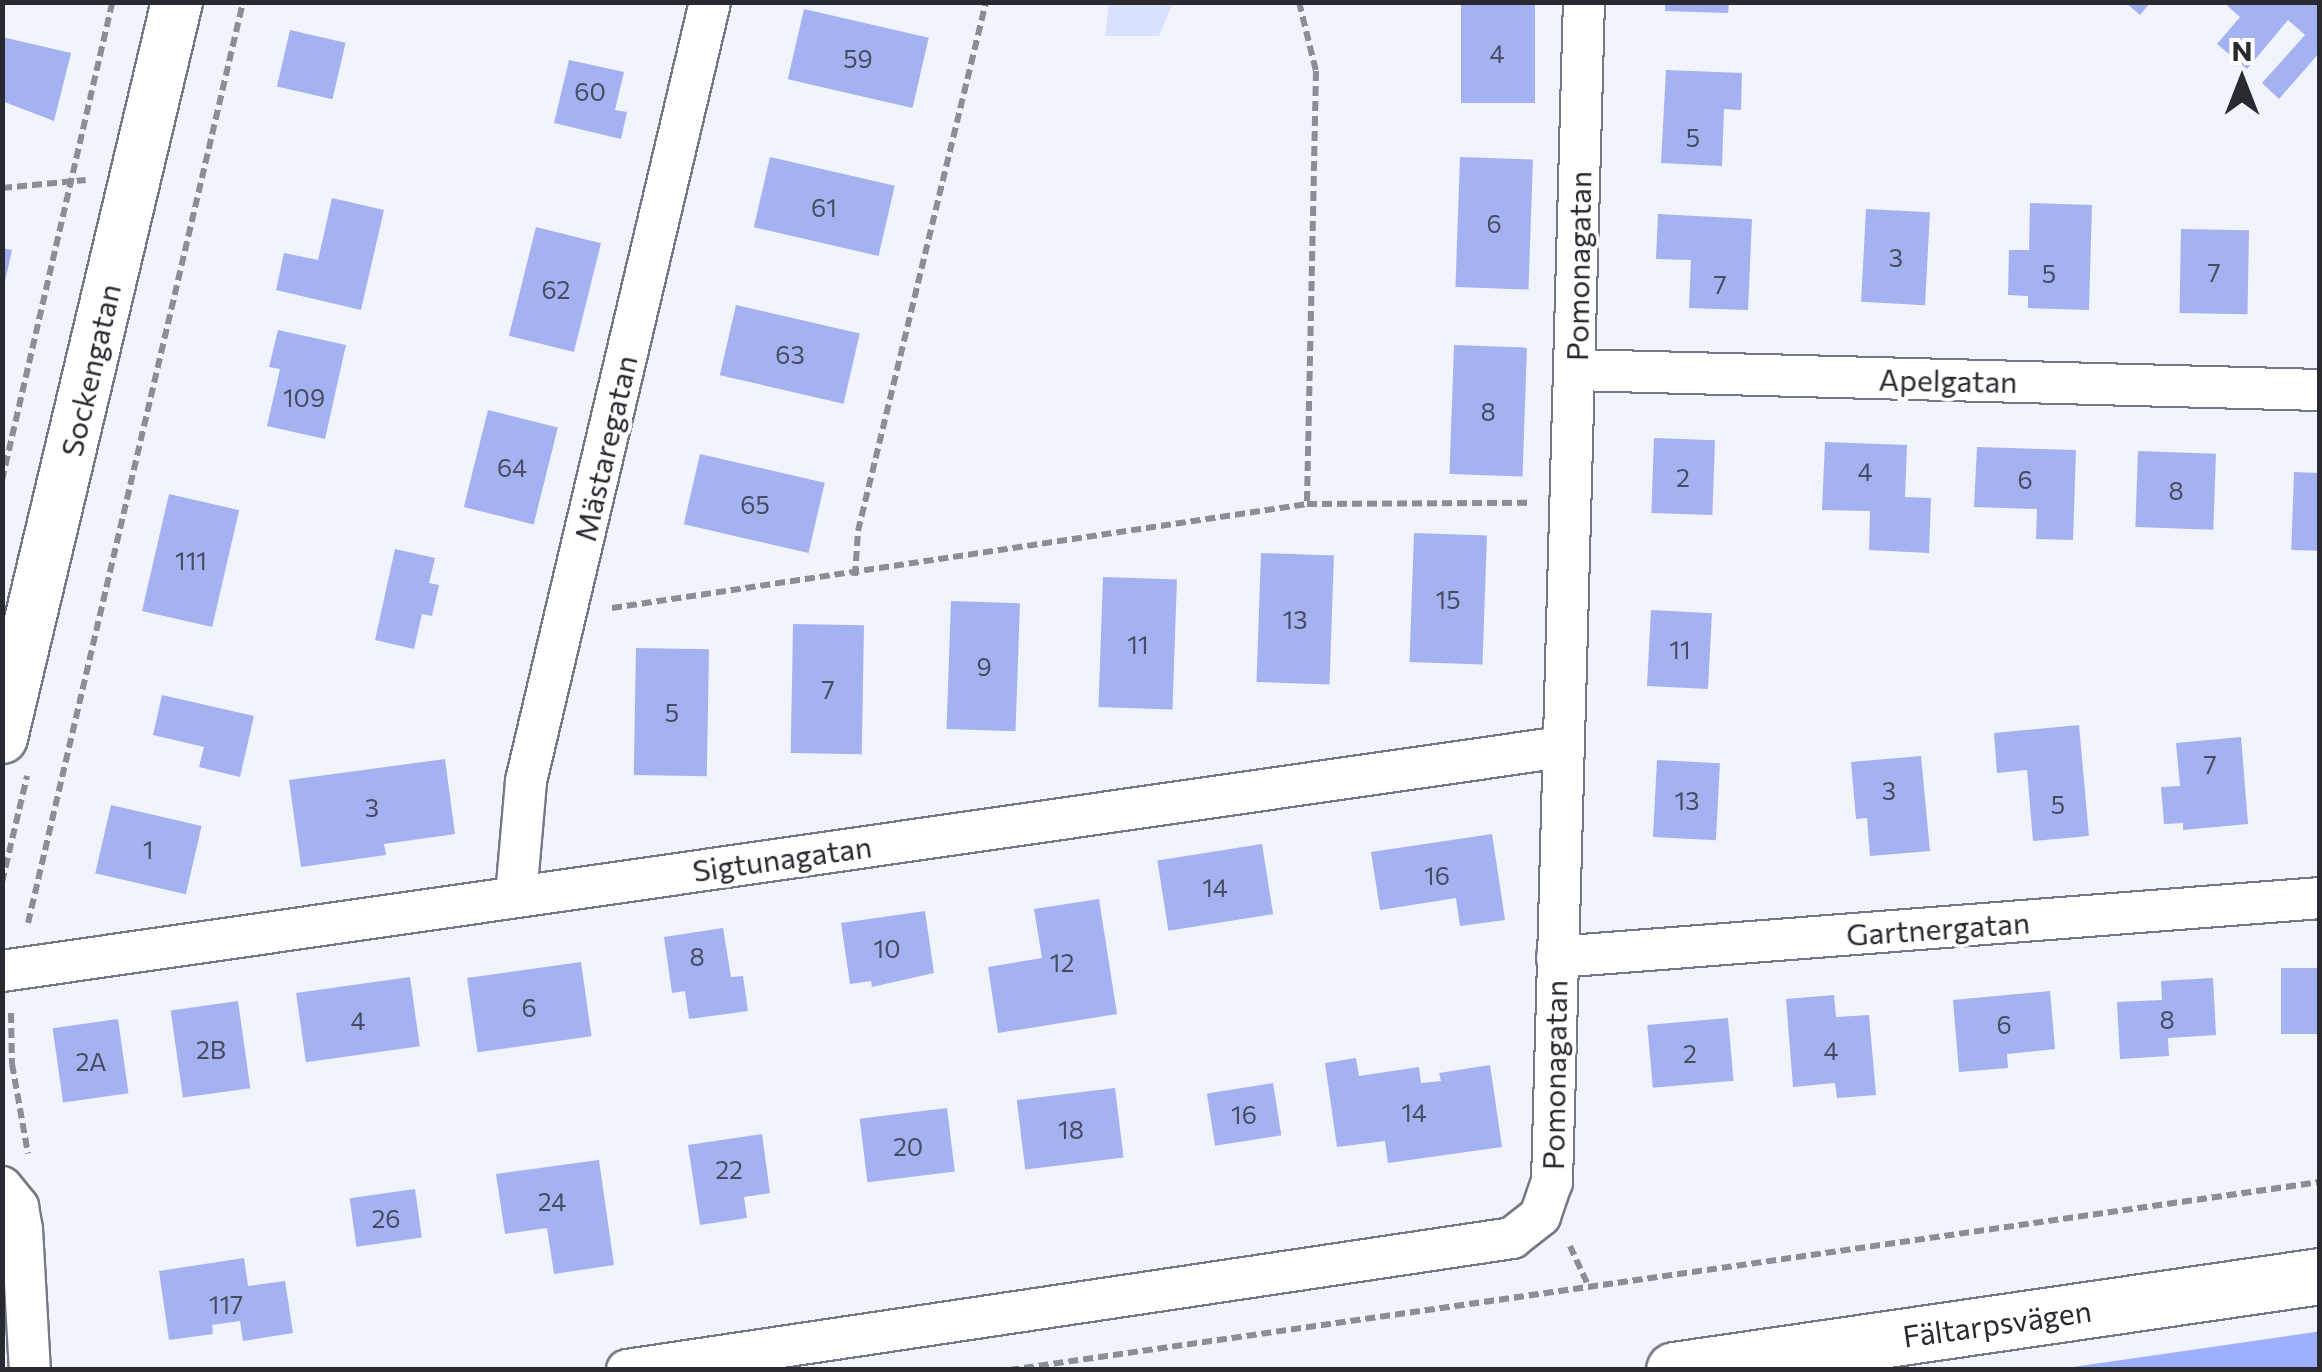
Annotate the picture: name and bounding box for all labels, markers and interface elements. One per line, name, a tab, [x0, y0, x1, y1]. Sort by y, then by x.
north arrow	[2192, 30, 2292, 130]
text: N	[2232, 33, 2253, 67]
house number: 4	[1490, 38, 1504, 68]
house number: 59	[843, 43, 873, 73]
house number: 60	[574, 76, 606, 106]
house number: 5	[1686, 122, 1700, 152]
street label: Pomonagatan	[1558, 171, 1598, 361]
house number: 61	[811, 192, 837, 222]
house number: 6	[1486, 208, 1502, 238]
house number: 3	[1889, 242, 1903, 272]
house number: 7	[2207, 257, 2221, 287]
house number: 5	[2042, 258, 2056, 288]
house number: 7	[1713, 269, 1727, 299]
house number: 62	[542, 274, 570, 304]
street label: Sockengatan	[53, 280, 127, 460]
house number: 63	[775, 339, 805, 369]
street label: Mästaregatan	[566, 352, 644, 544]
street label: Apelgatan	[1878, 361, 2018, 399]
house number: 109	[283, 382, 325, 412]
house number: 8	[1480, 396, 1496, 426]
house number: 64	[497, 452, 527, 482]
house number: 4	[1858, 456, 1872, 486]
house number: 2	[1676, 462, 1690, 492]
house number: 6	[2017, 464, 2033, 494]
house number: 8	[2168, 475, 2184, 505]
house number: 65	[740, 489, 770, 519]
house number: 111	[175, 545, 207, 575]
house number: 15	[1435, 584, 1461, 614]
house number: 13	[1283, 604, 1307, 634]
house number: 11	[1127, 629, 1149, 659]
house number: 11	[1669, 634, 1691, 664]
house number: 9	[976, 651, 992, 681]
house number: 7	[821, 674, 835, 704]
house number: 5	[665, 697, 679, 727]
house number: 7	[2203, 749, 2217, 779]
house number: 3	[1882, 775, 1896, 805]
house number: 13	[1675, 785, 1699, 815]
house number: 5	[2051, 789, 2065, 819]
house number: 3	[365, 792, 379, 822]
street label: Sigtunagatan	[690, 828, 874, 888]
house number: 1	[143, 834, 153, 864]
house number: 16	[1424, 860, 1450, 890]
house number: 14	[1202, 872, 1228, 902]
street label: Gartnergatan	[1845, 904, 2031, 952]
house number: 10	[874, 933, 900, 963]
house number: 8	[689, 941, 705, 971]
house number: 12	[1050, 947, 1074, 977]
street label: Pomonagatan	[1534, 980, 1574, 1170]
house number: 6	[521, 992, 537, 1022]
house number: 8	[2159, 1004, 2175, 1034]
house number: 4	[351, 1005, 365, 1035]
house number: 6	[1996, 1009, 2012, 1039]
house number: 2B	[196, 1034, 226, 1064]
house number: 4	[1824, 1035, 1838, 1065]
house number: 2	[1683, 1038, 1697, 1068]
house number: 2A	[75, 1046, 107, 1076]
house number: 14	[1401, 1097, 1427, 1127]
house number: 16	[1231, 1099, 1257, 1129]
house number: 18	[1058, 1114, 1084, 1144]
house number: 20	[893, 1131, 923, 1161]
house number: 22	[715, 1154, 743, 1184]
house number: 24	[538, 1186, 566, 1216]
house number: 26	[372, 1203, 400, 1233]
house number: 117	[209, 1289, 243, 1319]
street label: Fältarpsvägen	[1900, 1292, 2094, 1354]

